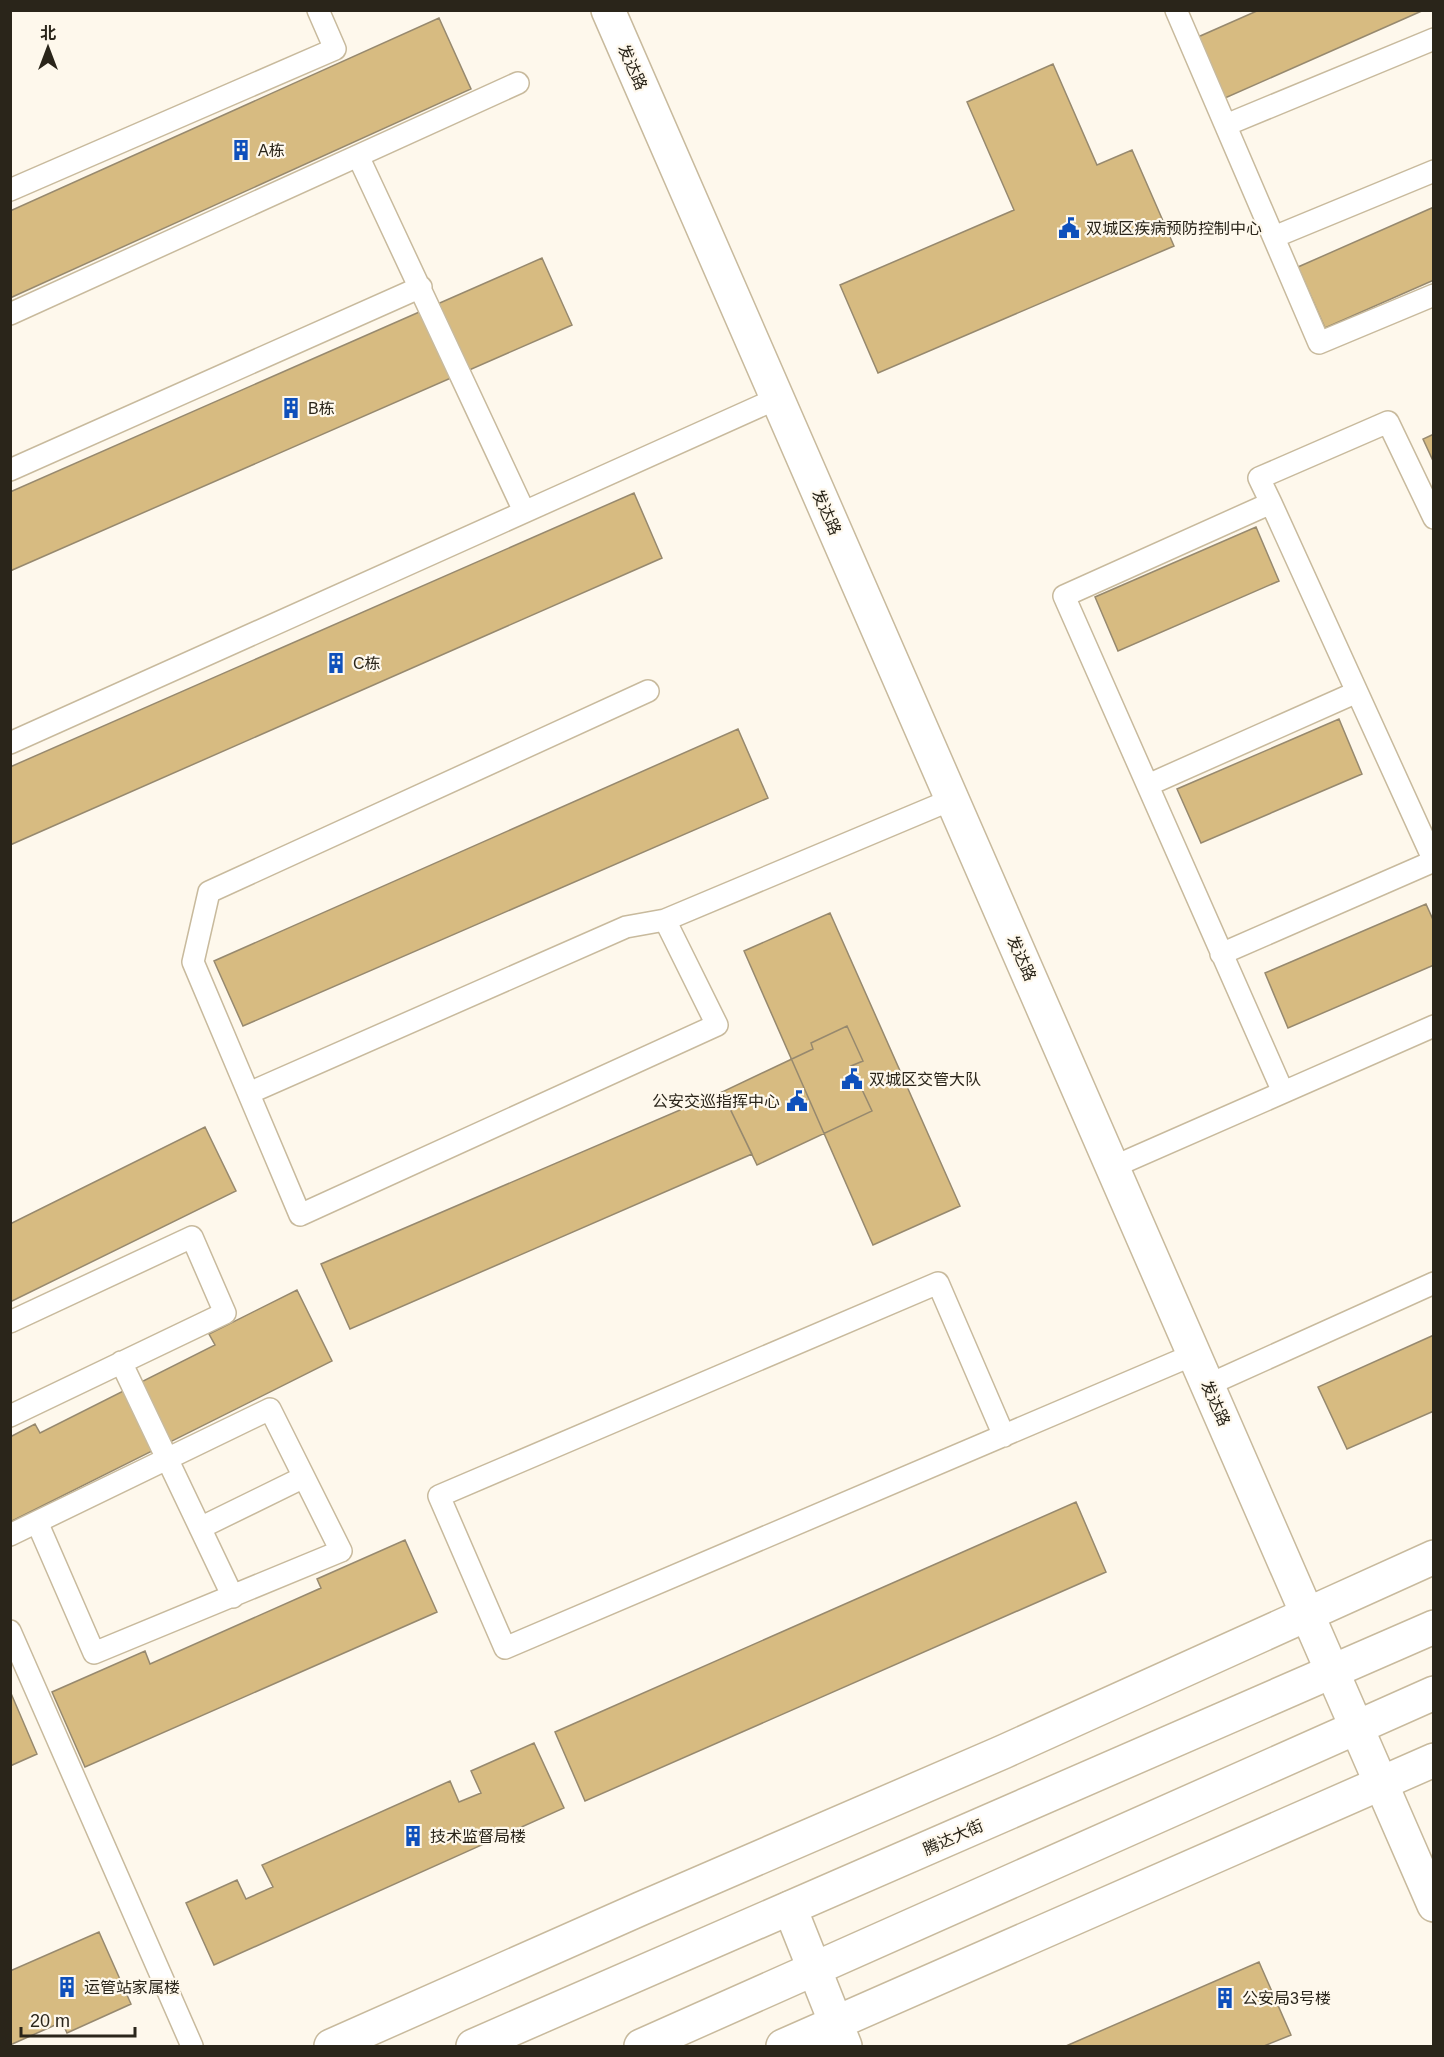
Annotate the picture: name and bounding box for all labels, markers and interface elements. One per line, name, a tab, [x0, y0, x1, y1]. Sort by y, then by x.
north arrow	[18, 18, 78, 78]
text: 北	[40, 25, 56, 42]
street label: 发达路	[615, 42, 650, 93]
building icon: A栋	[229, 138, 253, 162]
place label: A栋	[258, 142, 285, 159]
public building icon: 双城区疾病预防控制中心	[1057, 216, 1081, 240]
place label: 双城区疾病预防控制中心	[1086, 220, 1262, 237]
building icon: B栋	[279, 396, 303, 420]
place label: B栋	[308, 400, 335, 417]
street label: 发达路	[809, 487, 844, 538]
building icon: C栋	[324, 651, 348, 675]
place label: C栋	[353, 655, 381, 672]
street label: 发达路	[1004, 933, 1039, 984]
public building icon: 双城区交管大队	[840, 1067, 864, 1091]
place label: 双城区交管大队	[869, 1071, 981, 1088]
public building icon: 公安交巡指挥中心	[785, 1089, 809, 1113]
place label: 公安交巡指挥中心	[652, 1093, 780, 1110]
street label: 发达路	[1198, 1378, 1233, 1429]
street label: 腾达大街	[921, 1817, 986, 1858]
building icon: 技术监督局楼	[401, 1824, 425, 1848]
place label: 技术监督局楼	[430, 1828, 526, 1845]
building icon: 运管站家属楼	[55, 1975, 79, 1999]
place label: 运管站家属楼	[84, 1979, 180, 1996]
building icon: 公安局3号楼	[1213, 1986, 1237, 2010]
place label: 公安局3号楼	[1242, 1990, 1331, 2007]
scale bar	[21, 2000, 135, 2038]
text: 20 m	[30, 2011, 70, 2031]

